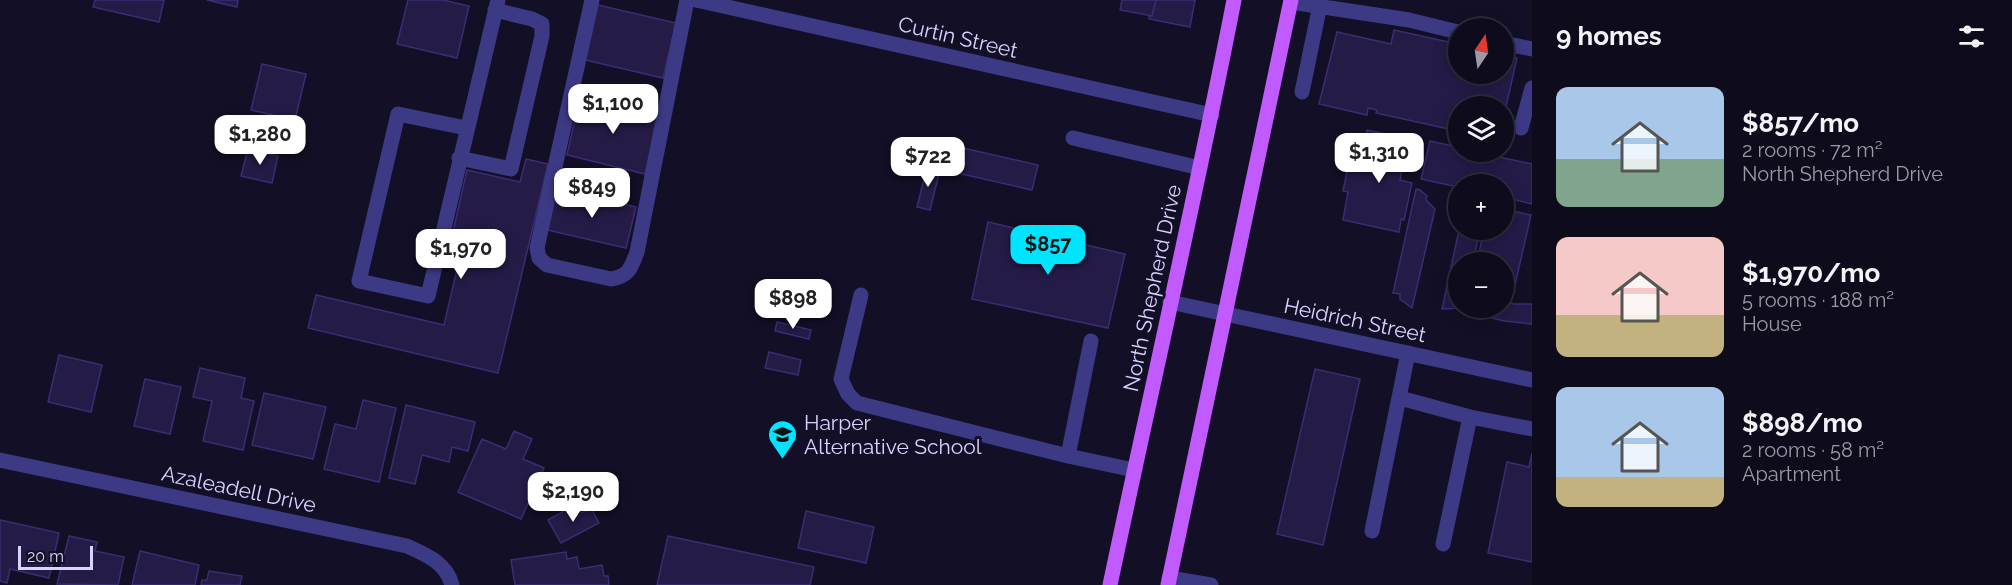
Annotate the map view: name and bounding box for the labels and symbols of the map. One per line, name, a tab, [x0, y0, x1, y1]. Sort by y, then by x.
street label: Curtin Street	[896, 11, 1020, 63]
north arrow	[1448, 18, 1514, 84]
pin: $1,100	[564, 84, 662, 135]
pin: $1,280	[211, 115, 309, 166]
pin: $1,310	[1330, 133, 1428, 184]
pin: $722	[892, 137, 964, 188]
pin: $849	[556, 168, 628, 219]
street label: North Shepherd Drive	[1118, 182, 1186, 394]
pin: $857	[1012, 225, 1084, 276]
pin: $1,970	[412, 229, 510, 280]
pin: $898	[757, 279, 829, 330]
street label: Heidrich Street	[1282, 293, 1428, 347]
place label: Harper Alternative School	[804, 410, 982, 459]
school or university icon: Harper Alternative School	[767, 418, 799, 460]
street label: Azaleadell Drive	[160, 460, 318, 518]
pin: $2,190	[524, 472, 622, 523]
scale bar	[18, 543, 93, 570]

